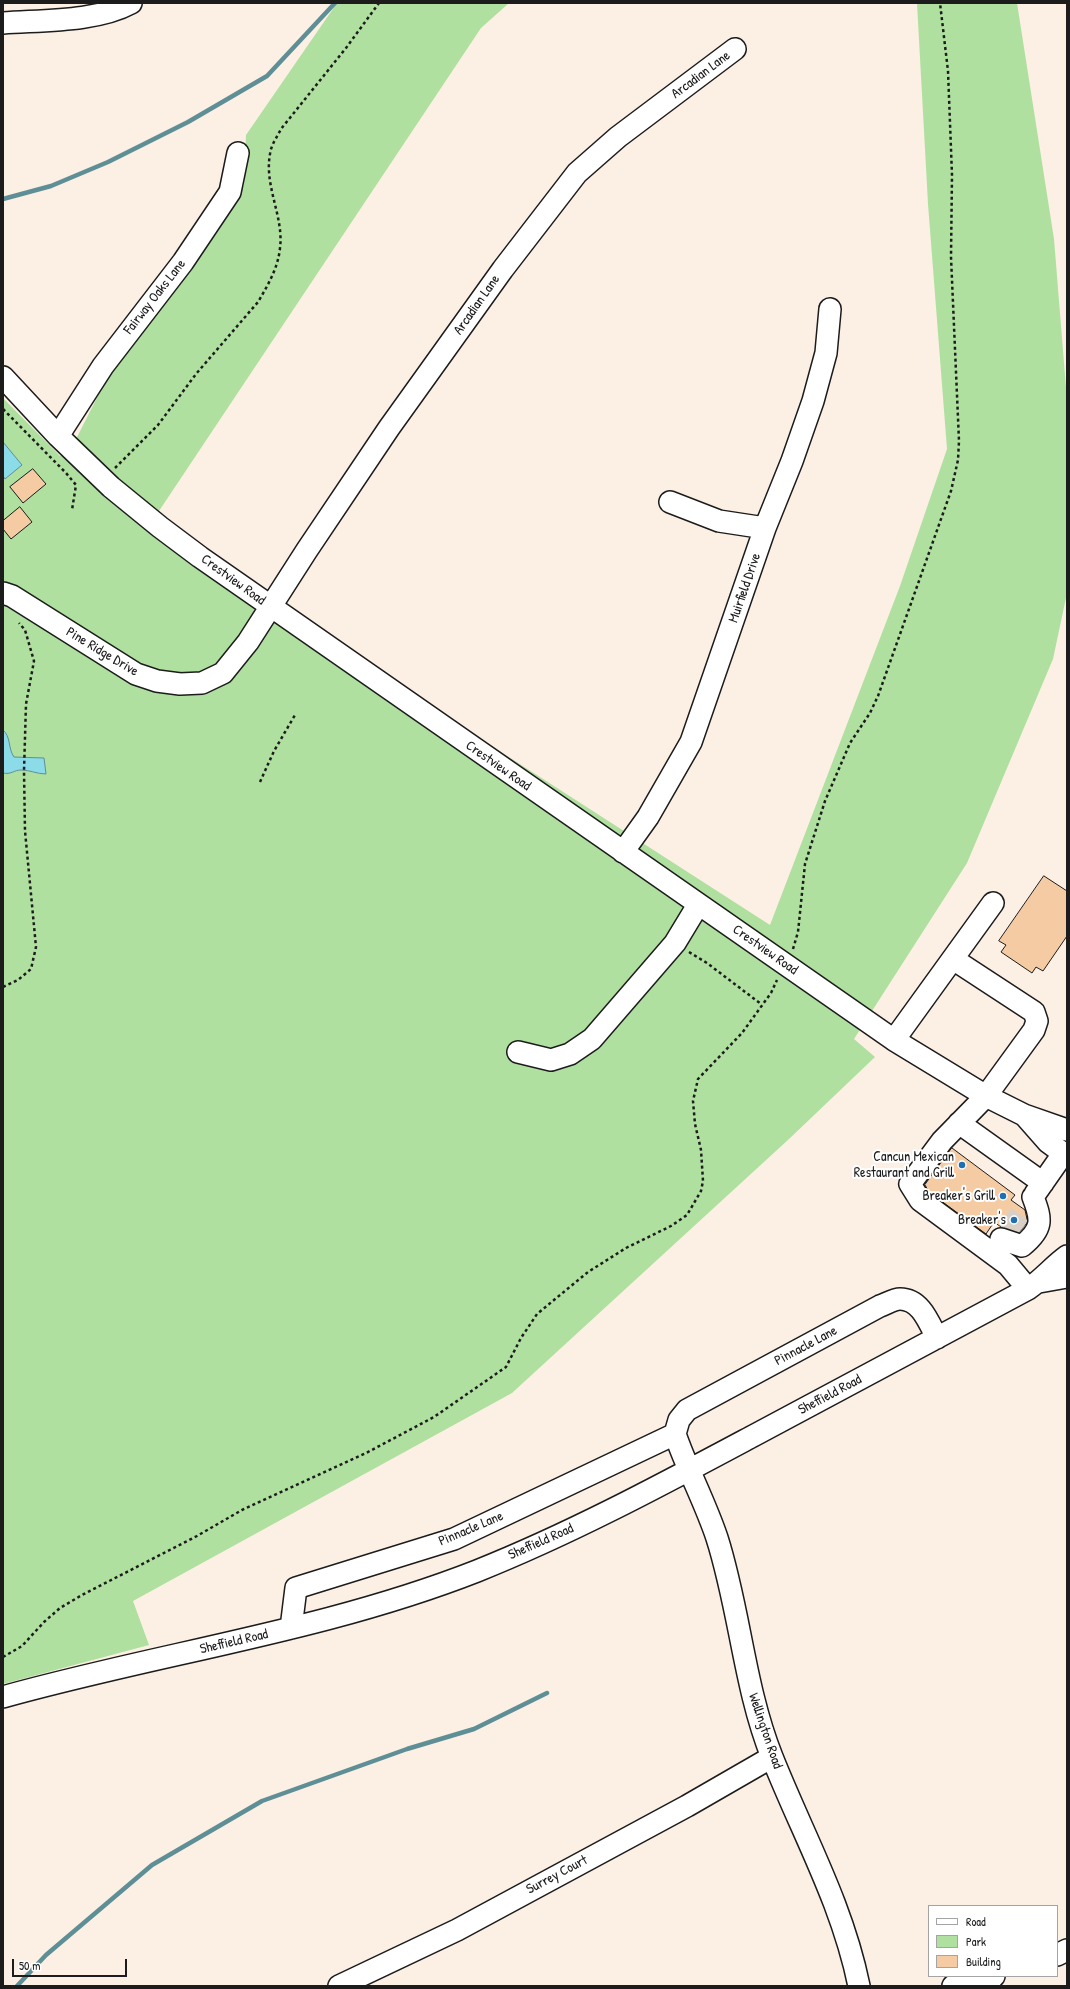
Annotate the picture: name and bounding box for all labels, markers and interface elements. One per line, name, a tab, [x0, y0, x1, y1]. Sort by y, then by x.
street label: Arcadian Lane	[668, 47, 734, 103]
street label: Fairway Oaks Lane	[120, 256, 190, 338]
street label: Arcadian Lane	[450, 272, 504, 338]
street label: Crestview Road	[197, 551, 269, 609]
street label: Muirfield Drive	[725, 551, 765, 625]
street label: Pine Ridge Drive	[63, 624, 141, 680]
street label: Crestview Road	[462, 737, 534, 795]
street label: Crestview Road	[729, 921, 801, 979]
place label: Cancun Mexican Restaurant and Grill	[854, 1149, 954, 1182]
marker: Cancun Mexican Restaurant and Grill	[957, 1160, 967, 1170]
place label: Breaker's Grill	[922, 1188, 995, 1204]
marker: Breaker's Grill	[998, 1191, 1008, 1201]
place label: Breaker's	[958, 1212, 1006, 1228]
marker: Breaker's	[1009, 1215, 1019, 1225]
street label: Pinnacle Lane	[772, 1322, 840, 1370]
street label: Sheffield Road	[795, 1371, 865, 1419]
street label: Pinnacle Lane	[436, 1508, 506, 1550]
street label: Sheffield Road	[506, 1520, 576, 1564]
street label: Sheffield Road	[198, 1626, 270, 1658]
street label: Wellington Road	[744, 1691, 786, 1771]
street label: Surrey Court	[524, 1852, 590, 1898]
legend	[928, 1905, 1058, 1977]
text: Road	[966, 1913, 986, 1930]
text: Park	[966, 1933, 986, 1950]
scale bar	[14, 1951, 129, 1977]
text: Building	[966, 1953, 1001, 1970]
text: 50 m	[19, 1957, 40, 1974]

